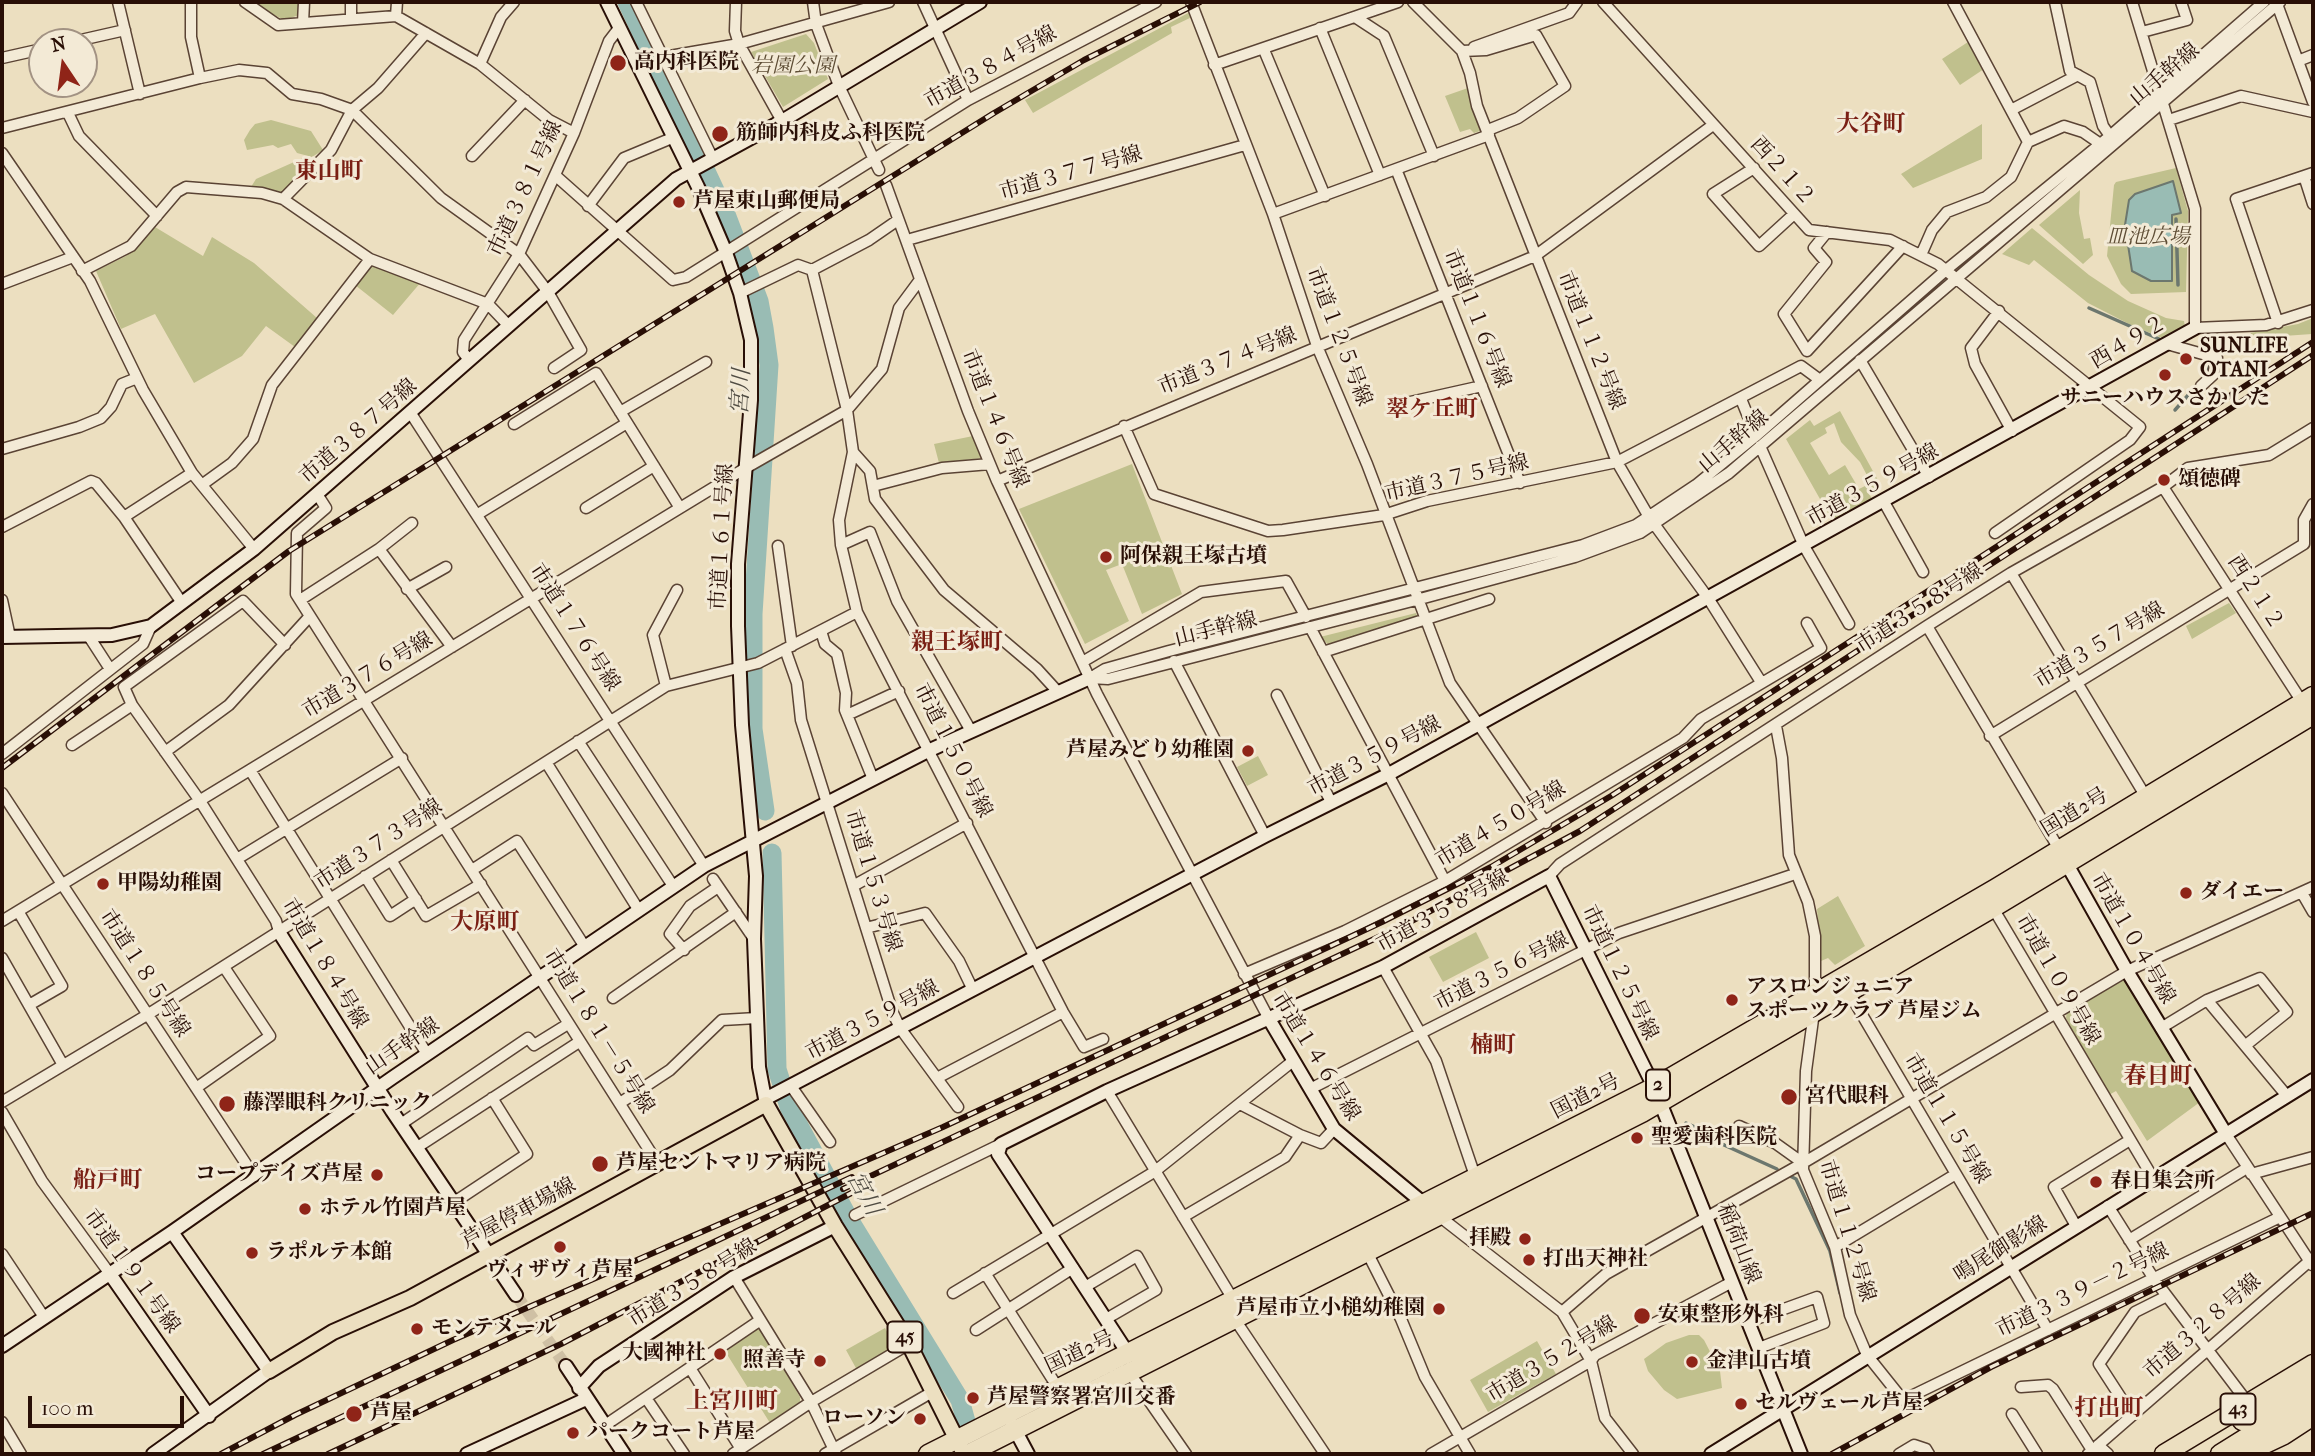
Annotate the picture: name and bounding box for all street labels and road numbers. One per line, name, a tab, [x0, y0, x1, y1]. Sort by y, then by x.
street label: 市道３８４号線	[921, 21, 1061, 115]
street label: 山手幹線	[2125, 38, 2205, 112]
street label: 市道３８１号線	[484, 117, 568, 261]
street label: 西２１２	[1745, 132, 1819, 212]
street label: 市道３７７号線	[997, 142, 1145, 206]
street label: 市道１１６号線	[1437, 246, 1515, 392]
street label: 市道１２５号線	[1300, 264, 1376, 410]
street label: 市道１１２号線	[1551, 268, 1629, 414]
street label: 西４９２	[2086, 311, 2172, 375]
street label: 市道３７４号線	[1155, 323, 1301, 401]
street label: 市道１４６号線	[955, 346, 1033, 492]
street label: 市道３８７号線	[295, 374, 423, 490]
street label: 山手幹線	[1694, 405, 1774, 479]
street label: 市道３５９号線	[1803, 439, 1943, 533]
street label: 市道３７５号線	[1383, 450, 1531, 508]
street label: 市道１６１号線	[707, 463, 739, 611]
street label: 西２１２	[2222, 551, 2288, 635]
street label: 市道３５８号線	[1851, 558, 1989, 660]
street label: 市道１７６号線	[523, 559, 625, 697]
street label: 市道３５７号線	[2031, 597, 2169, 695]
street label: 山手幹線	[1172, 608, 1260, 652]
street label: 市道３７６号線	[299, 627, 437, 725]
street label: 市道１５０号線	[907, 680, 997, 822]
street label: 市道３５９号線	[1304, 711, 1446, 803]
street label: 市道４５０号線	[1432, 776, 1570, 874]
street label: 国道2号	[2037, 783, 2113, 843]
street label: 市道３７３号線	[310, 794, 448, 896]
street label: 市道１５３号線	[838, 807, 906, 955]
street label: 市道３５８号線	[1373, 865, 1513, 959]
street label: 市道１０４号線	[2084, 869, 2180, 1009]
street label: 市道１８４号線	[275, 895, 373, 1033]
street label: 市道１２５号線	[1575, 901, 1663, 1045]
street label: 市道１８５号線	[93, 905, 195, 1043]
street label: 市道１０９号線	[2009, 910, 2105, 1050]
street label: 市道３５６号線	[1431, 927, 1573, 1017]
street label: 市道１８１－５号線	[537, 945, 659, 1119]
street label: 市道３５９号線	[802, 975, 944, 1067]
street label: 市道１４６号線	[1265, 988, 1365, 1126]
street label: 山手幹線	[361, 1013, 445, 1081]
street label: 市道１１５号線	[1897, 1050, 1995, 1188]
street label: 国道2号	[1547, 1069, 1625, 1125]
road number: 2	[1646, 1070, 1670, 1100]
street label: 市道１１２号線	[1812, 1157, 1880, 1305]
street label: 芦屋停車場線	[457, 1173, 581, 1255]
street label: 稲荷山線	[1711, 1200, 1765, 1288]
street label: 市道１９１号線	[78, 1205, 184, 1339]
street label: 鳴尾御影線	[1950, 1211, 2052, 1289]
street label: 市道３５８号線	[624, 1234, 762, 1334]
street label: 市道３３９－２号線	[1993, 1238, 2173, 1344]
street label: 市道３２８号線	[2139, 1269, 2267, 1385]
street label: 市道３５２号線	[1483, 1311, 1621, 1409]
road number: 45	[888, 1322, 922, 1352]
street label: 国道2号	[1041, 1326, 1119, 1380]
road number: 43	[2220, 1394, 2256, 1424]

